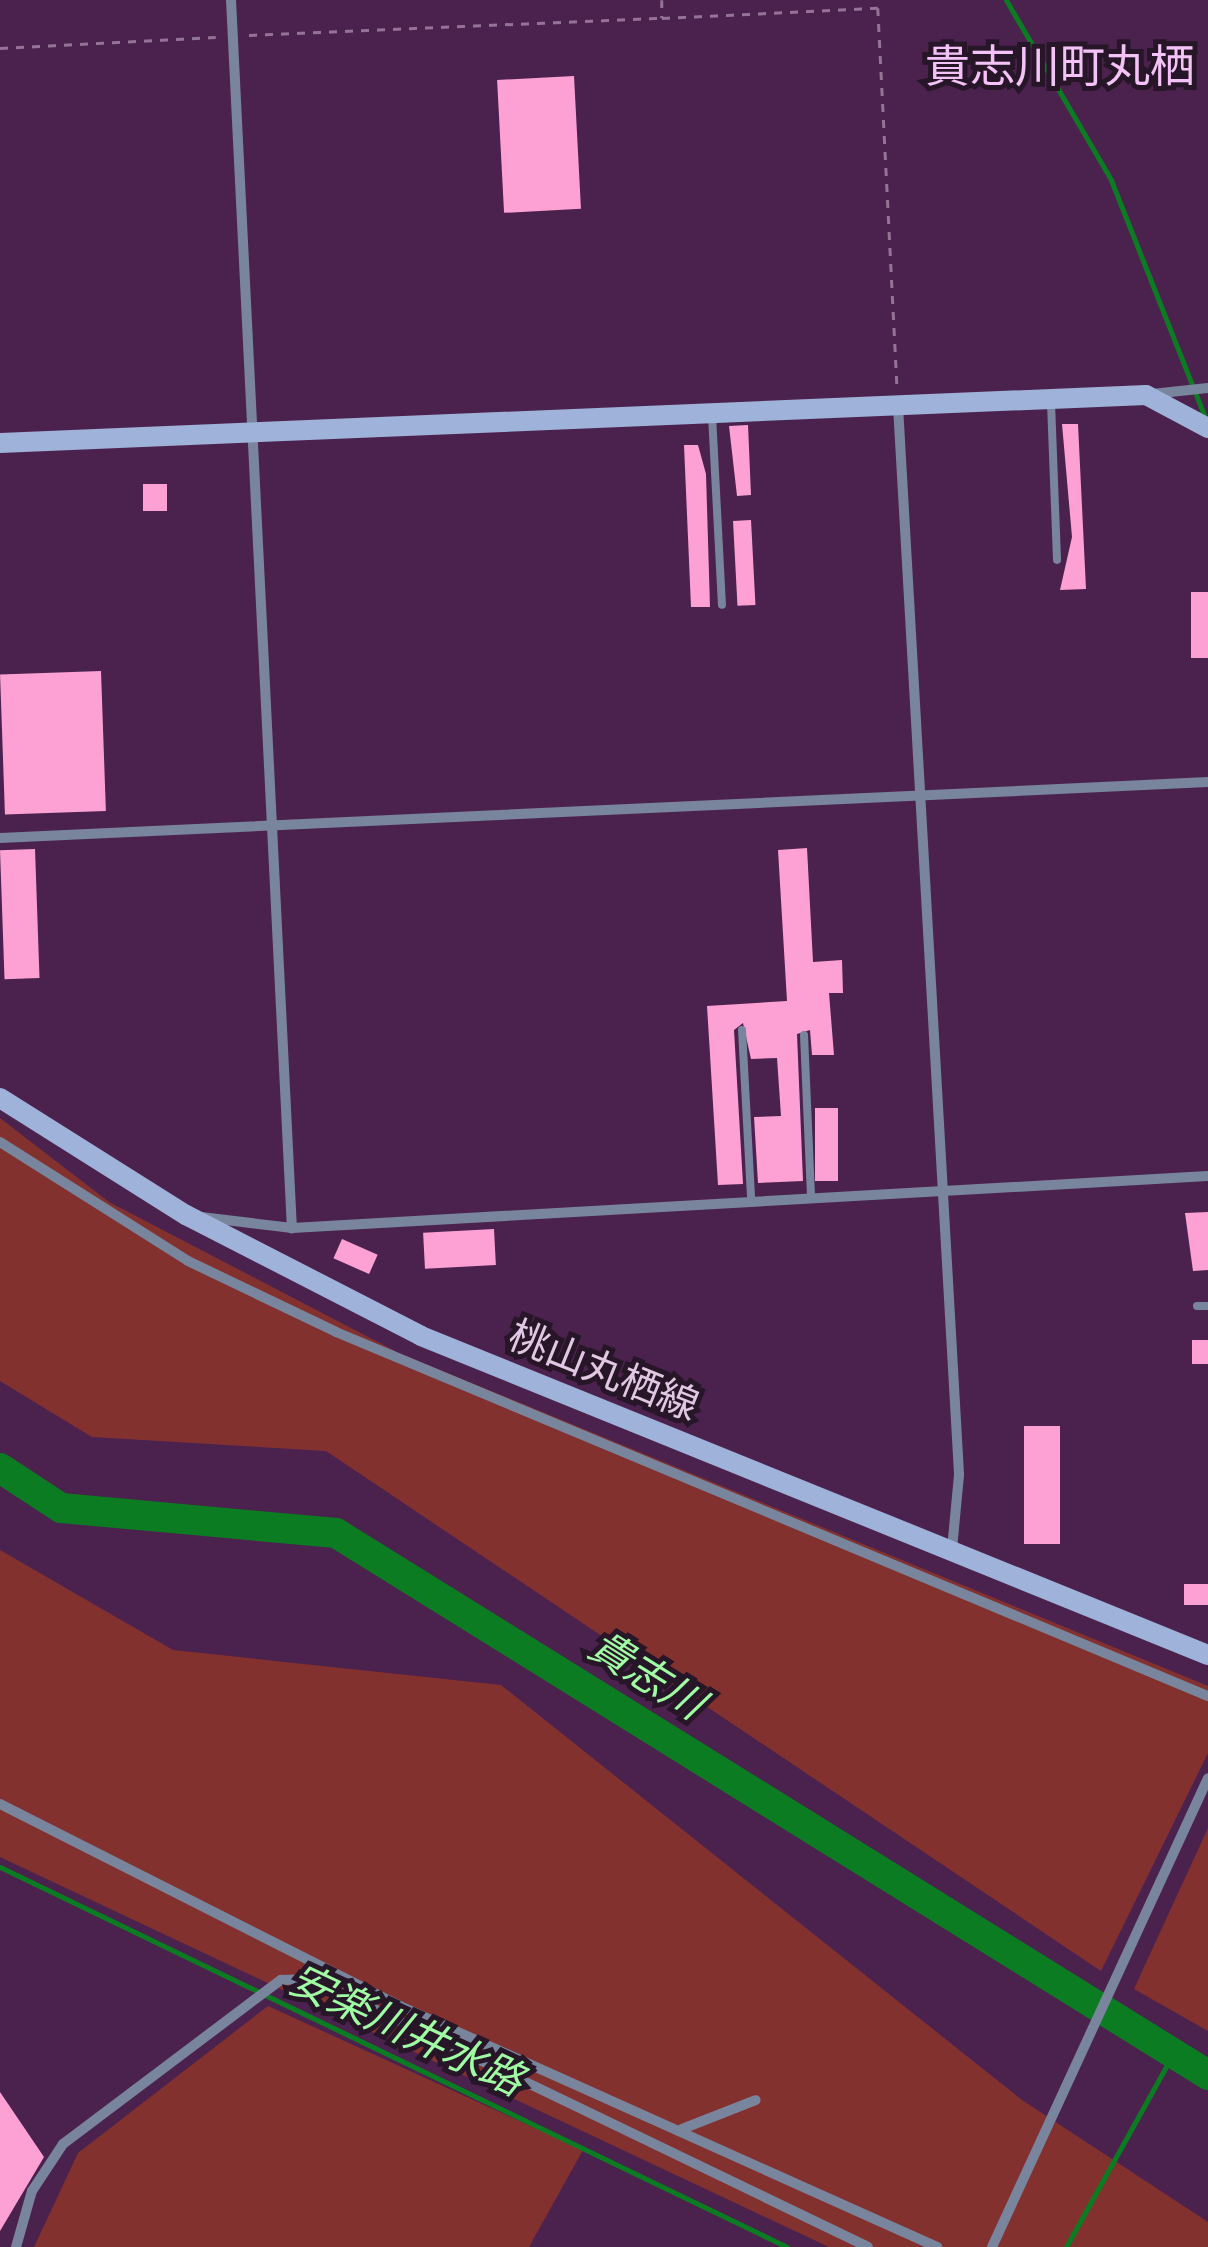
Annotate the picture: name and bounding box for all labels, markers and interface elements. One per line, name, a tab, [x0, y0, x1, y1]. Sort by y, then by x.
district label: 貴志川町丸栖	[925, 42, 1195, 96]
street label: 桃山丸栖線	[501, 1312, 705, 1432]
water label: 貴志川	[579, 1621, 713, 1731]
water label: 安楽川井水路	[281, 1955, 531, 2107]

